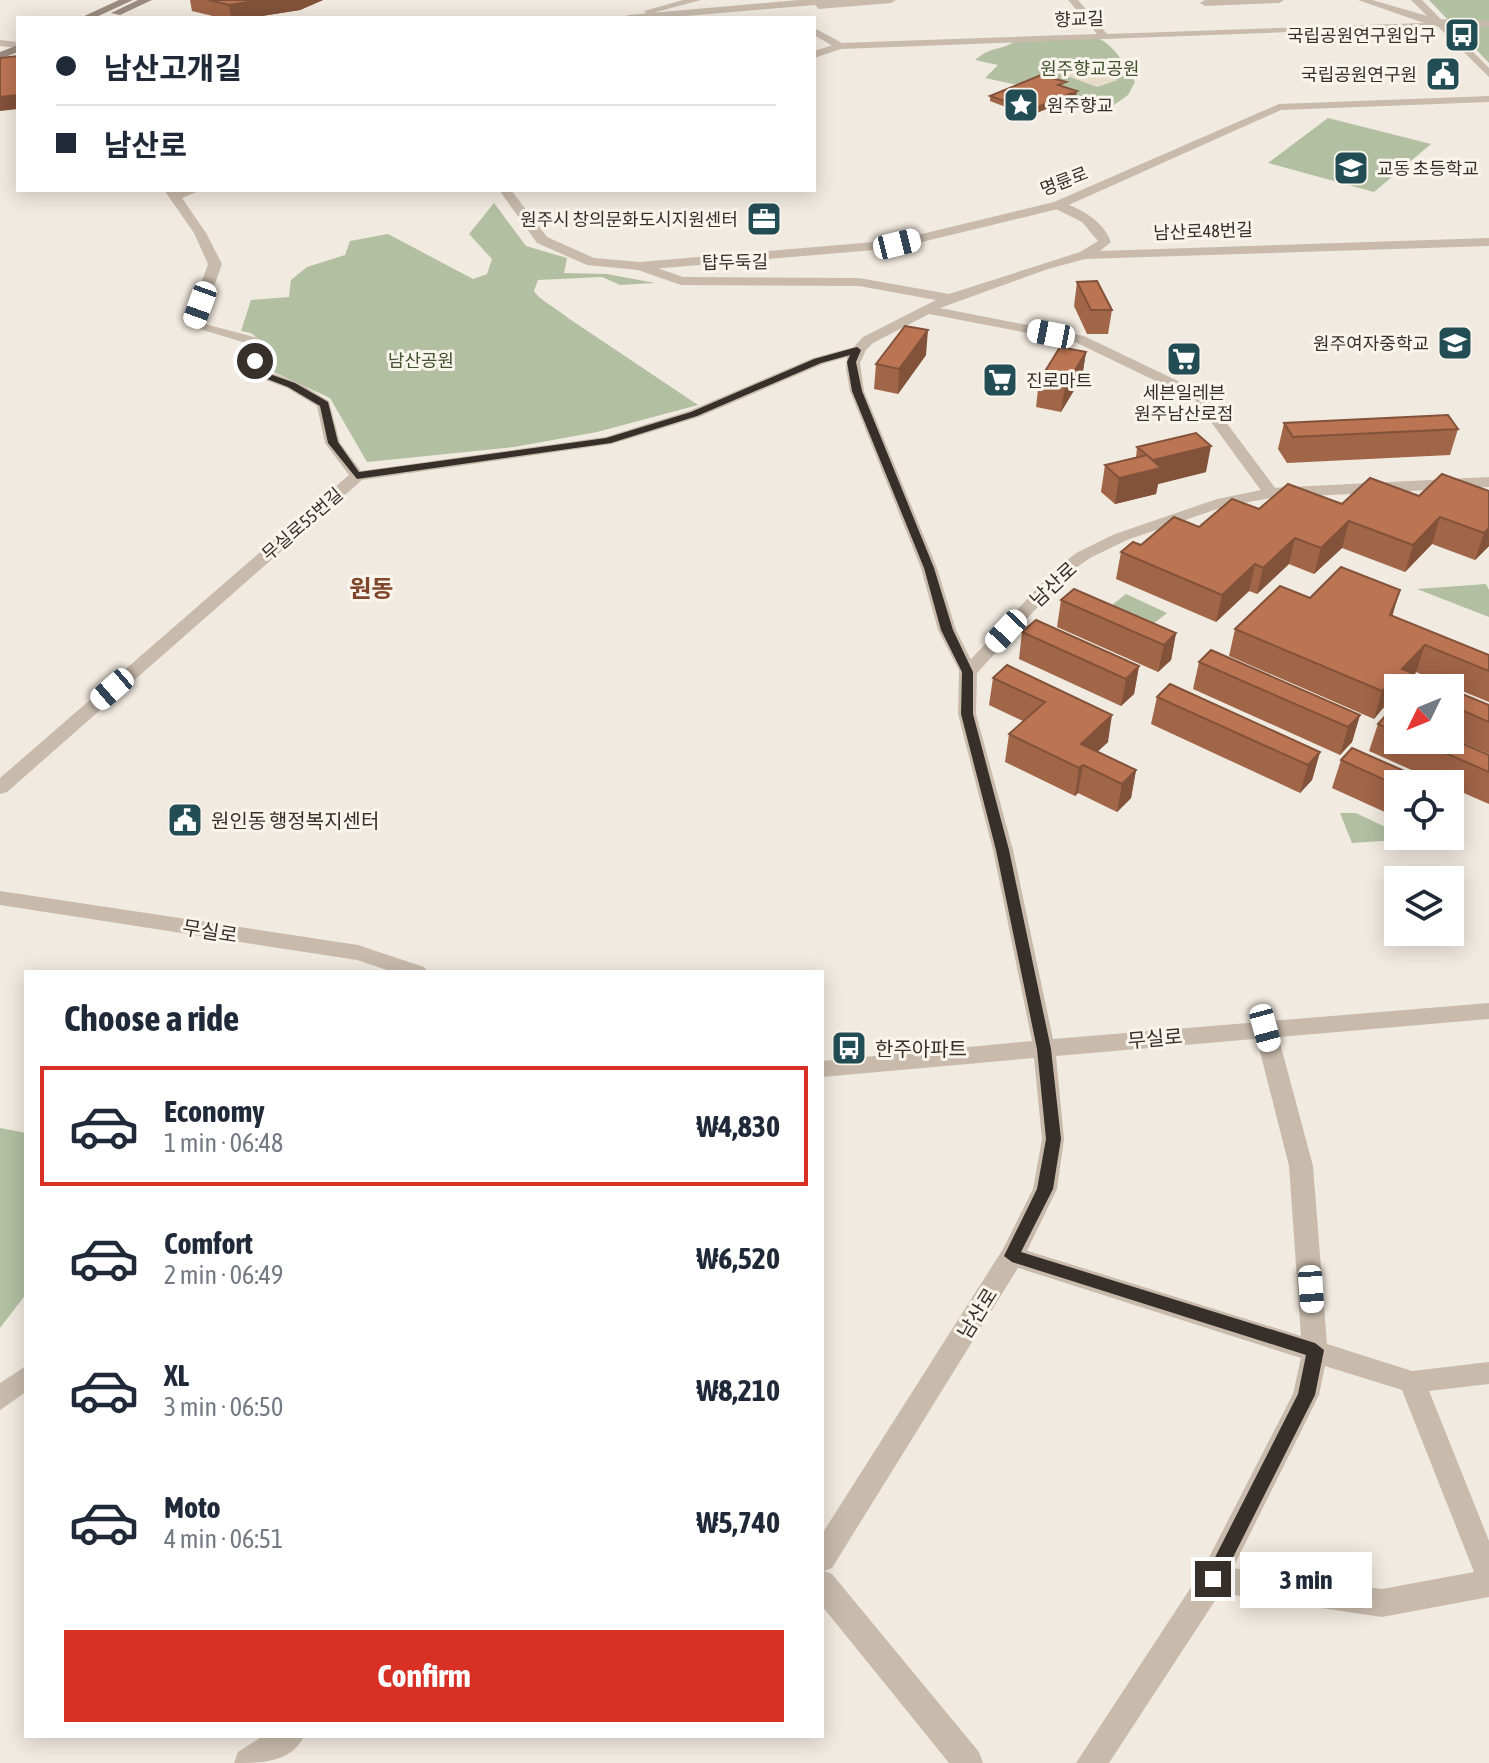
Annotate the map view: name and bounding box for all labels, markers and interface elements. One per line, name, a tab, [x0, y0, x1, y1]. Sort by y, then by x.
street label: 향교길	[1054, 8, 1104, 30]
bus stop icon: 국립공원연구원입구	[1443, 16, 1481, 54]
place label: 국립공원연구원입구	[1287, 25, 1436, 46]
text: 남산고개길	[104, 51, 242, 85]
public building icon: 국립공원연구원	[1424, 55, 1462, 93]
park label: 원주향교공원	[1040, 58, 1140, 79]
place label: 국립공원연구원	[1301, 64, 1417, 85]
place icon: 원주향교	[1002, 86, 1040, 124]
place label: 원주향교	[1047, 95, 1113, 116]
text: 남산로	[104, 128, 187, 162]
school or university icon: 교동 초등학교	[1332, 149, 1370, 187]
place label: 교동 초등학교	[1377, 158, 1479, 179]
street label: 명륜로	[1037, 162, 1091, 200]
office icon: 원주시 창의문화도시지원센터	[745, 200, 783, 238]
place label: 원주시 창의문화도시지원센터	[520, 209, 738, 230]
street label: 남산로48번길	[1153, 219, 1253, 243]
car	[871, 227, 923, 261]
street label: 탑두둑길	[702, 251, 768, 273]
car	[181, 278, 219, 332]
car	[1025, 318, 1077, 350]
school or university icon: 원주여자중학교	[1436, 324, 1474, 362]
place label: 원주여자중학교	[1313, 333, 1429, 354]
supermarket icon: 세븐일레븐 원주남산로점	[1165, 340, 1203, 378]
route start	[237, 343, 273, 379]
park label: 남산공원	[388, 350, 454, 371]
supermarket icon: 진로마트	[981, 361, 1019, 399]
place label: 진로마트	[1026, 370, 1092, 391]
place label: 세븐일레븐 원주남산로점	[1134, 382, 1234, 424]
street label: 무실로55번길	[257, 483, 347, 565]
street label: 남산로	[1025, 557, 1081, 611]
district label: 원동	[349, 575, 393, 602]
car	[981, 605, 1031, 657]
car	[86, 664, 138, 714]
north arrow	[1384, 674, 1464, 754]
map controls	[1384, 674, 1464, 946]
button: locate	[1384, 770, 1464, 850]
public building icon: 원인동 행정복지센터	[166, 801, 204, 839]
place label: 원인동 행정복지센터	[211, 809, 379, 832]
button: layers	[1384, 866, 1464, 946]
street label: 무실로	[181, 915, 239, 947]
text: Choose a ride	[64, 997, 239, 1039]
car	[1247, 1002, 1283, 1054]
street label: 무실로	[1127, 1024, 1183, 1052]
bus stop icon: 한주아파트	[830, 1029, 868, 1067]
place label: 한주아파트	[875, 1037, 967, 1060]
icon: car	[68, 1090, 140, 1162]
text: Economy	[164, 1094, 265, 1128]
text: ₩4,830	[697, 1109, 780, 1143]
text: 1 min · 06:48	[164, 1128, 283, 1158]
icon: car	[68, 1222, 140, 1294]
text: Comfort	[164, 1226, 253, 1260]
text: ₩6,520	[697, 1241, 780, 1275]
text: 2 min · 06:49	[164, 1260, 283, 1290]
car	[1297, 1264, 1325, 1314]
street label: 남산로	[953, 1283, 1001, 1343]
icon: car	[68, 1354, 140, 1426]
text: XL	[164, 1358, 189, 1392]
text: ₩8,210	[697, 1373, 780, 1407]
text: 3 min · 06:50	[164, 1392, 283, 1422]
icon: car	[68, 1486, 140, 1558]
text: Moto	[164, 1490, 221, 1524]
text: ₩5,740	[697, 1505, 780, 1539]
text: 4 min · 06:51	[164, 1524, 283, 1554]
callout: 3 min	[1241, 1551, 1373, 1607]
route end	[1195, 1561, 1231, 1597]
text: 3 min	[1279, 1565, 1333, 1595]
button: Confirm	[64, 1630, 784, 1722]

